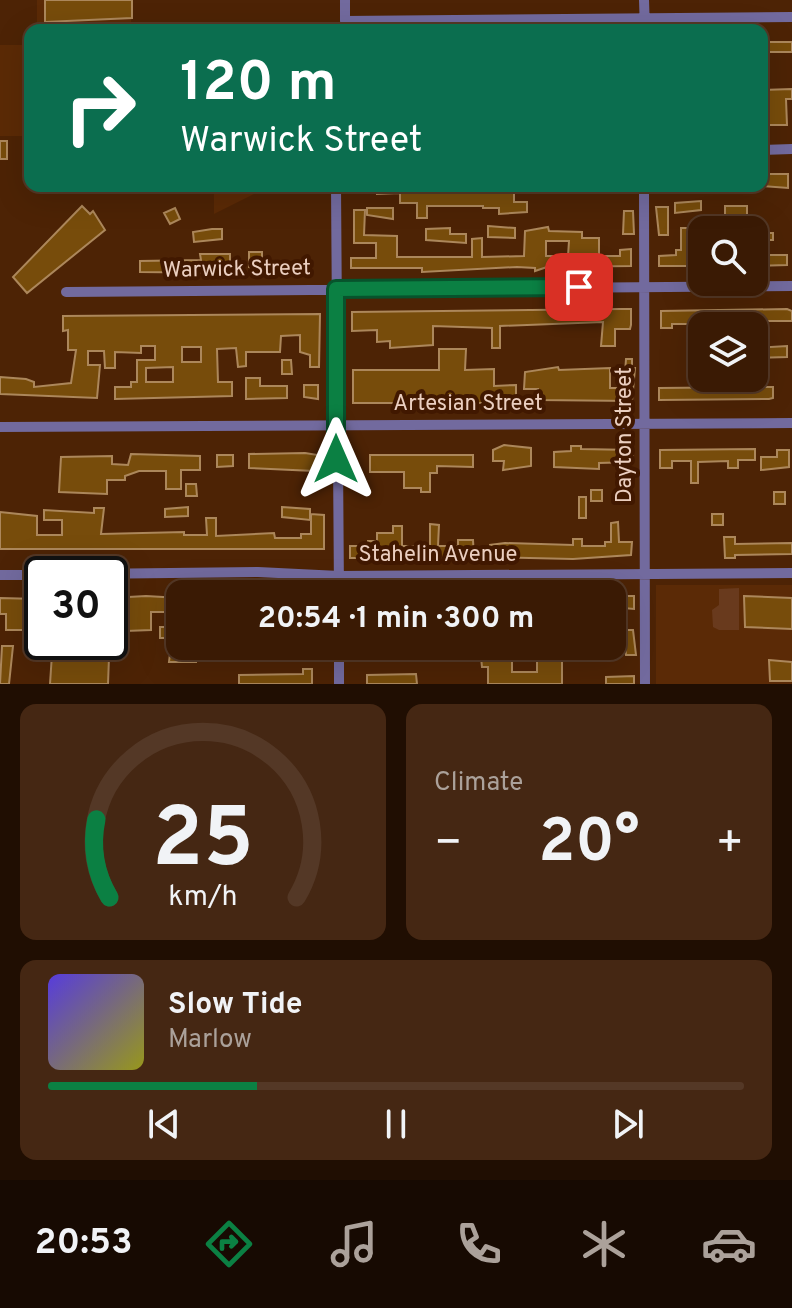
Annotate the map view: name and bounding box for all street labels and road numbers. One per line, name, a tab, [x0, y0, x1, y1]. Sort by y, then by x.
street label: Warwick Street	[163, 255, 311, 285]
street label: Dayton Street	[612, 367, 639, 503]
street label: Artesian Street	[393, 391, 543, 418]
street label: Stahelin Avenue	[359, 542, 517, 569]

